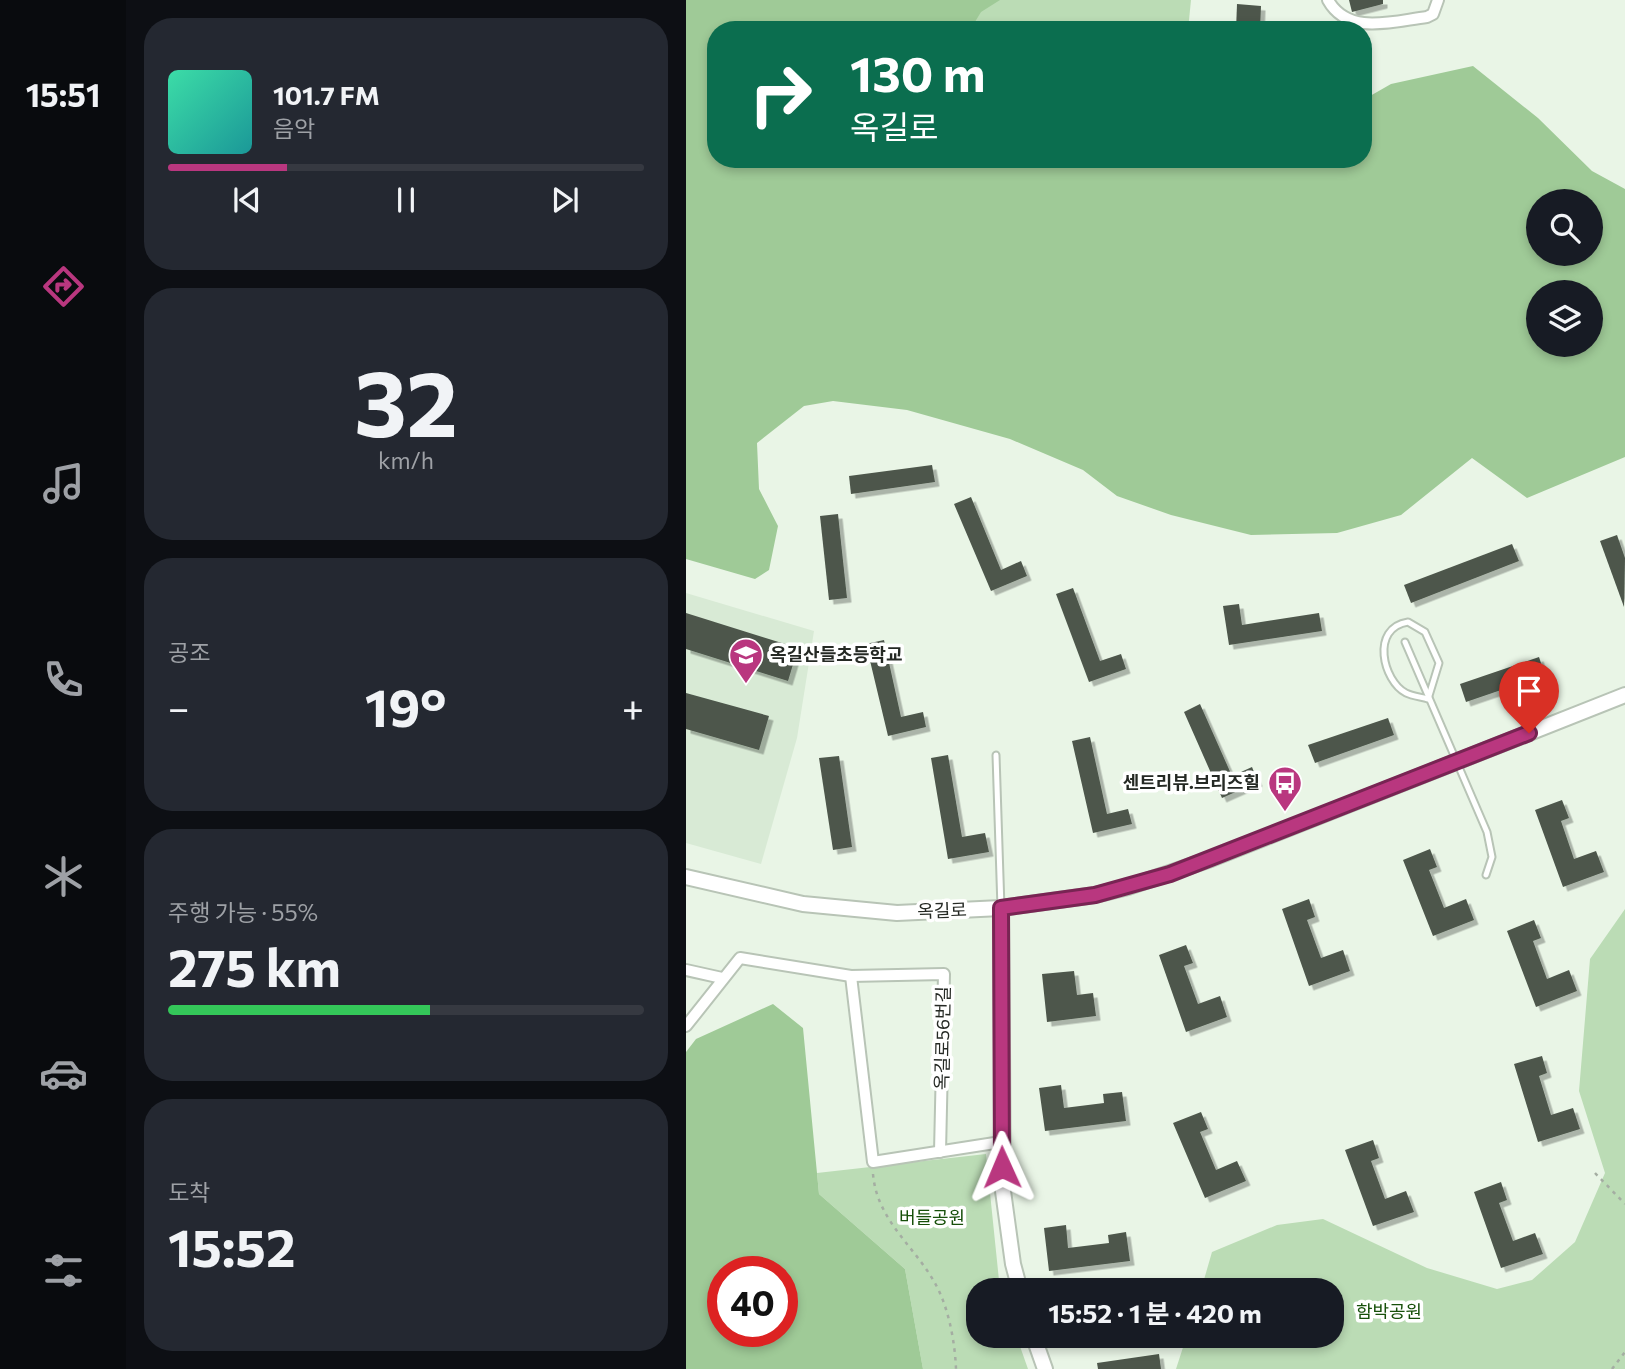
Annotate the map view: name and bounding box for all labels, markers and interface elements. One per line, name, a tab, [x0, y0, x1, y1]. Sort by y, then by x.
text: 130 m	[850, 42, 985, 102]
icon: right	[735, 49, 826, 140]
text: 15:51	[26, 74, 100, 114]
text: 101.7 FM	[273, 79, 380, 110]
text: 옥길로	[850, 106, 938, 146]
text: 음악	[273, 114, 315, 142]
icon: previous	[228, 181, 266, 219]
icon: pause	[387, 181, 425, 219]
icon: next	[546, 181, 584, 219]
map controls	[1526, 189, 1603, 357]
button: search	[1526, 189, 1603, 266]
icon: directions	[39, 262, 88, 311]
button: layers	[1526, 280, 1603, 357]
text: 32	[354, 344, 458, 456]
text: km/h	[378, 446, 434, 474]
icon: music	[39, 459, 88, 508]
school or university icon: 옥길산들초등학교	[727, 636, 765, 685]
text: 공조	[168, 638, 210, 666]
place label: 옥길산들초등학교	[770, 643, 902, 665]
icon: phone	[39, 655, 88, 704]
pin	[1499, 661, 1559, 733]
icon: arrive	[1510, 672, 1548, 710]
text: 19°	[365, 674, 446, 738]
text: −	[168, 683, 190, 730]
text: +	[622, 683, 644, 730]
bus stop icon: 센트리뷰.브리즈힐	[1266, 764, 1304, 813]
place label: 센트리뷰.브리즈힐	[1123, 771, 1260, 793]
icon: climate	[39, 852, 88, 901]
text: 주행 가능 · 55%	[168, 898, 318, 926]
street label: 옥길로	[917, 898, 967, 922]
text: 275 km	[168, 934, 341, 998]
street label: 옥길로56번길	[930, 986, 954, 1090]
icon: car	[39, 1049, 88, 1098]
position arrow	[965, 1130, 1039, 1204]
text: 도착	[168, 1178, 210, 1206]
park label: 버들공원	[899, 1206, 965, 1228]
text: 15:52	[168, 1214, 296, 1278]
icon: filters	[39, 1246, 88, 1295]
speed limit sign: 40	[707, 1256, 798, 1347]
text: 15:52 · 1 분 · 420 m	[1048, 1297, 1262, 1328]
park label: 함박공원	[1356, 1300, 1422, 1322]

